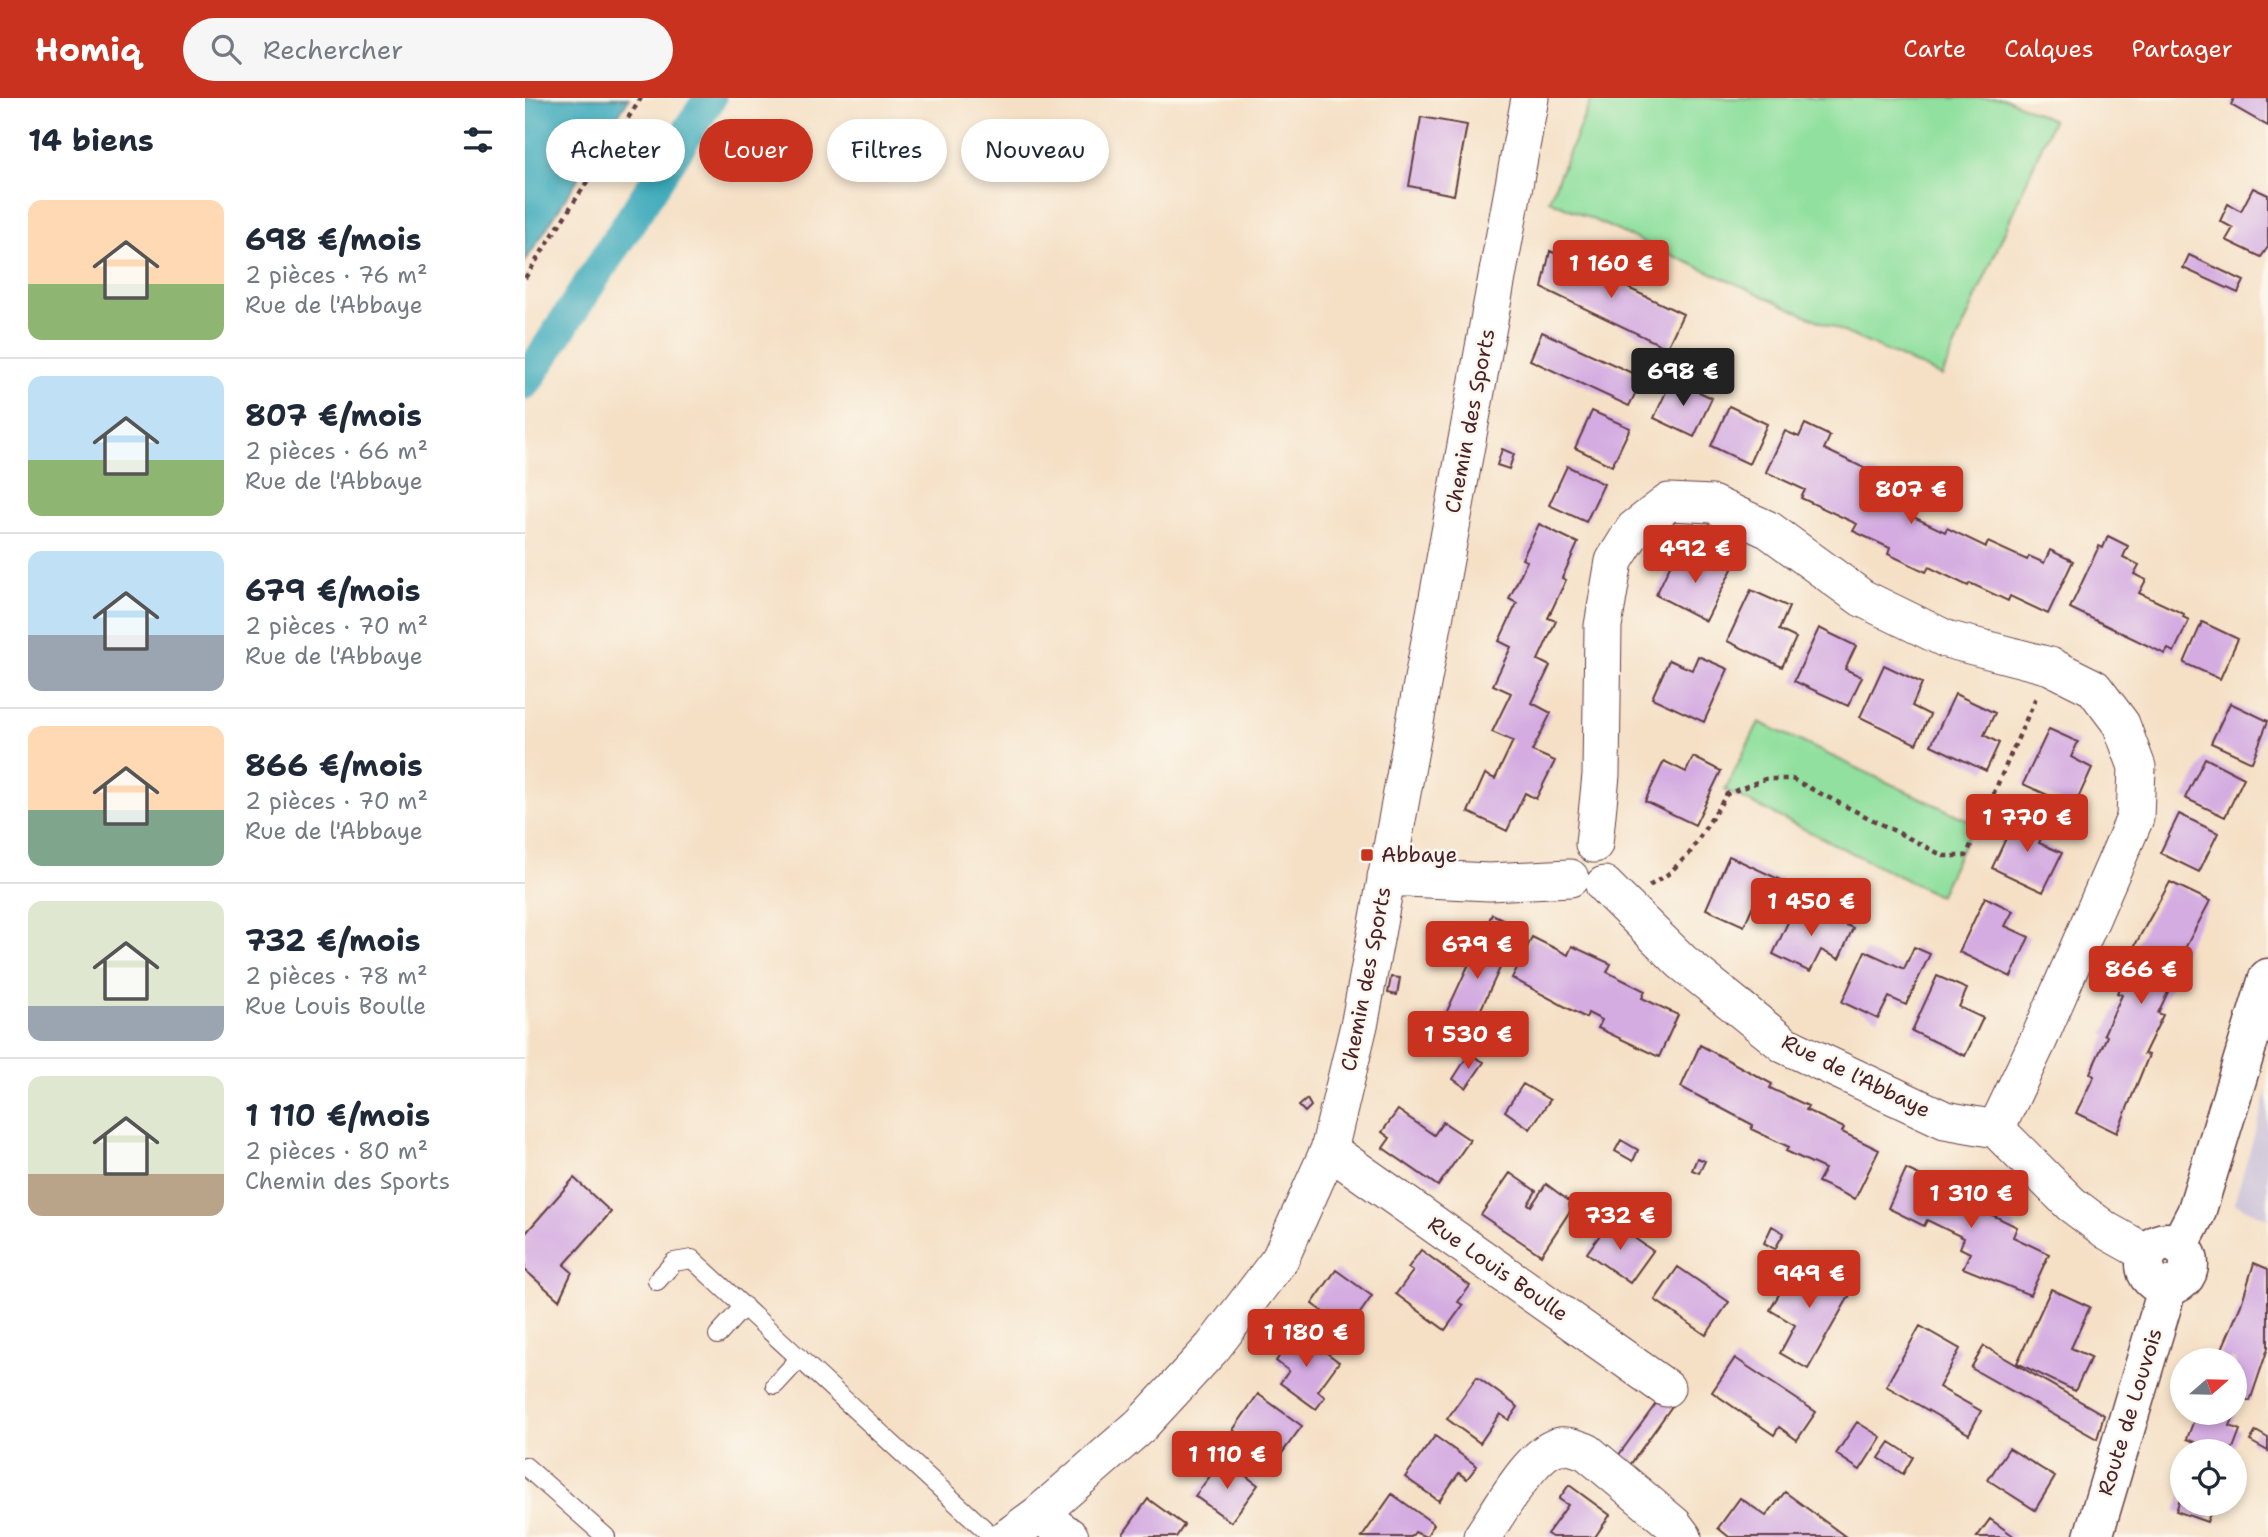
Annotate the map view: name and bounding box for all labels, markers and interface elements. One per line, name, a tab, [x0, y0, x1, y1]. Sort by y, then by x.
search box	[183, 18, 673, 81]
text: Homiq	[35, 27, 141, 72]
icon: search	[207, 30, 245, 68]
text: Rechercher	[263, 32, 403, 67]
text: Carte	[1903, 33, 1966, 65]
text: Calques	[2004, 33, 2094, 65]
text: Partager	[2132, 33, 2233, 65]
chip: Acheter	[546, 119, 685, 182]
chip: Louer	[699, 119, 813, 182]
chip: Filtres	[827, 119, 947, 182]
chip: Nouveau	[961, 119, 1109, 182]
text: 14 biens	[28, 120, 154, 161]
icon: filters	[459, 121, 497, 159]
text: 698 €/mois	[245, 219, 422, 260]
icon: home	[84, 228, 168, 312]
pin: 1 160 €	[1546, 240, 1676, 300]
text: 1 160 €	[1569, 248, 1653, 278]
text: 2 pièces · 76 m²	[245, 260, 428, 290]
text: Rue de l'Abbaye	[245, 290, 423, 320]
street label: Chemin des Sports	[1438, 326, 1502, 516]
pin: 698 €	[1634, 348, 1732, 408]
text: 698 €	[1647, 356, 1719, 386]
text: 807 €/mois	[245, 395, 422, 436]
icon: home	[84, 404, 168, 488]
text: 2 pièces · 66 m²	[245, 436, 428, 466]
text: Rue de l'Abbaye	[245, 466, 423, 496]
pin: 807 €	[1862, 466, 1960, 526]
text: 807 €	[1875, 474, 1947, 504]
pin: 492 €	[1646, 526, 1744, 585]
text: 492 €	[1659, 533, 1731, 563]
text: 679 €/mois	[245, 570, 421, 611]
icon: home	[84, 579, 168, 663]
text: 2 pièces · 70 m²	[245, 611, 428, 641]
text: Rue de l'Abbaye	[245, 641, 423, 671]
text: 866 €/mois	[245, 745, 423, 786]
icon: home	[84, 754, 168, 838]
text: 2 pièces · 70 m²	[245, 786, 428, 816]
pin: 1 770 €	[1962, 794, 2092, 854]
text: 1 770 €	[1982, 802, 2072, 832]
text: Rue de l'Abbaye	[245, 816, 423, 846]
place label: Abbaye	[1381, 841, 1457, 869]
marker: Abbaye	[1359, 847, 1375, 863]
pin: 1 450 €	[1746, 878, 1876, 938]
street label: Chemin des Sports	[1334, 884, 1398, 1074]
text: 1 450 €	[1767, 886, 1855, 916]
text: 732 €/mois	[245, 920, 420, 961]
pin: 679 €	[1428, 922, 1526, 981]
icon: home	[84, 929, 168, 1013]
text: 679 €	[1442, 929, 1512, 959]
pin: 866 €	[2092, 946, 2190, 1006]
text: 866 €	[2105, 954, 2177, 984]
text: 2 pièces · 78 m²	[245, 961, 428, 991]
text: Rue Louis Boulle	[245, 991, 426, 1021]
pin: 1 530 €	[1403, 1012, 1533, 1071]
text: 1 530 €	[1424, 1019, 1512, 1049]
street label: Rue de l'Abbaye	[1777, 1028, 1935, 1124]
text: 1 110 €/mois	[245, 1095, 430, 1136]
icon: home	[84, 1104, 168, 1188]
text: 2 pièces · 80 m²	[245, 1136, 428, 1166]
text: Chemin des Sports	[245, 1166, 450, 1196]
pin: 1 310 €	[1906, 1170, 2036, 1230]
text: 1 310 €	[1929, 1178, 2013, 1208]
pin: 732 €	[1571, 1192, 1669, 1252]
text: 732 €	[1585, 1200, 1655, 1230]
street label: Rue Louis Boulle	[1422, 1210, 1574, 1328]
pin: 949 €	[1760, 1250, 1858, 1310]
text: 949 €	[1773, 1258, 1845, 1288]
pin: 1 180 €	[1241, 1310, 1371, 1369]
text: 1 180 €	[1264, 1317, 1348, 1347]
street label: Route de Louvois	[2091, 1325, 2169, 1499]
north arrow	[2170, 1348, 2247, 1424]
map controls	[2170, 1348, 2247, 1516]
pin: 1 110 €	[1162, 1432, 1292, 1491]
text: 1 110 €	[1188, 1439, 1266, 1469]
button: locate	[2170, 1439, 2247, 1516]

